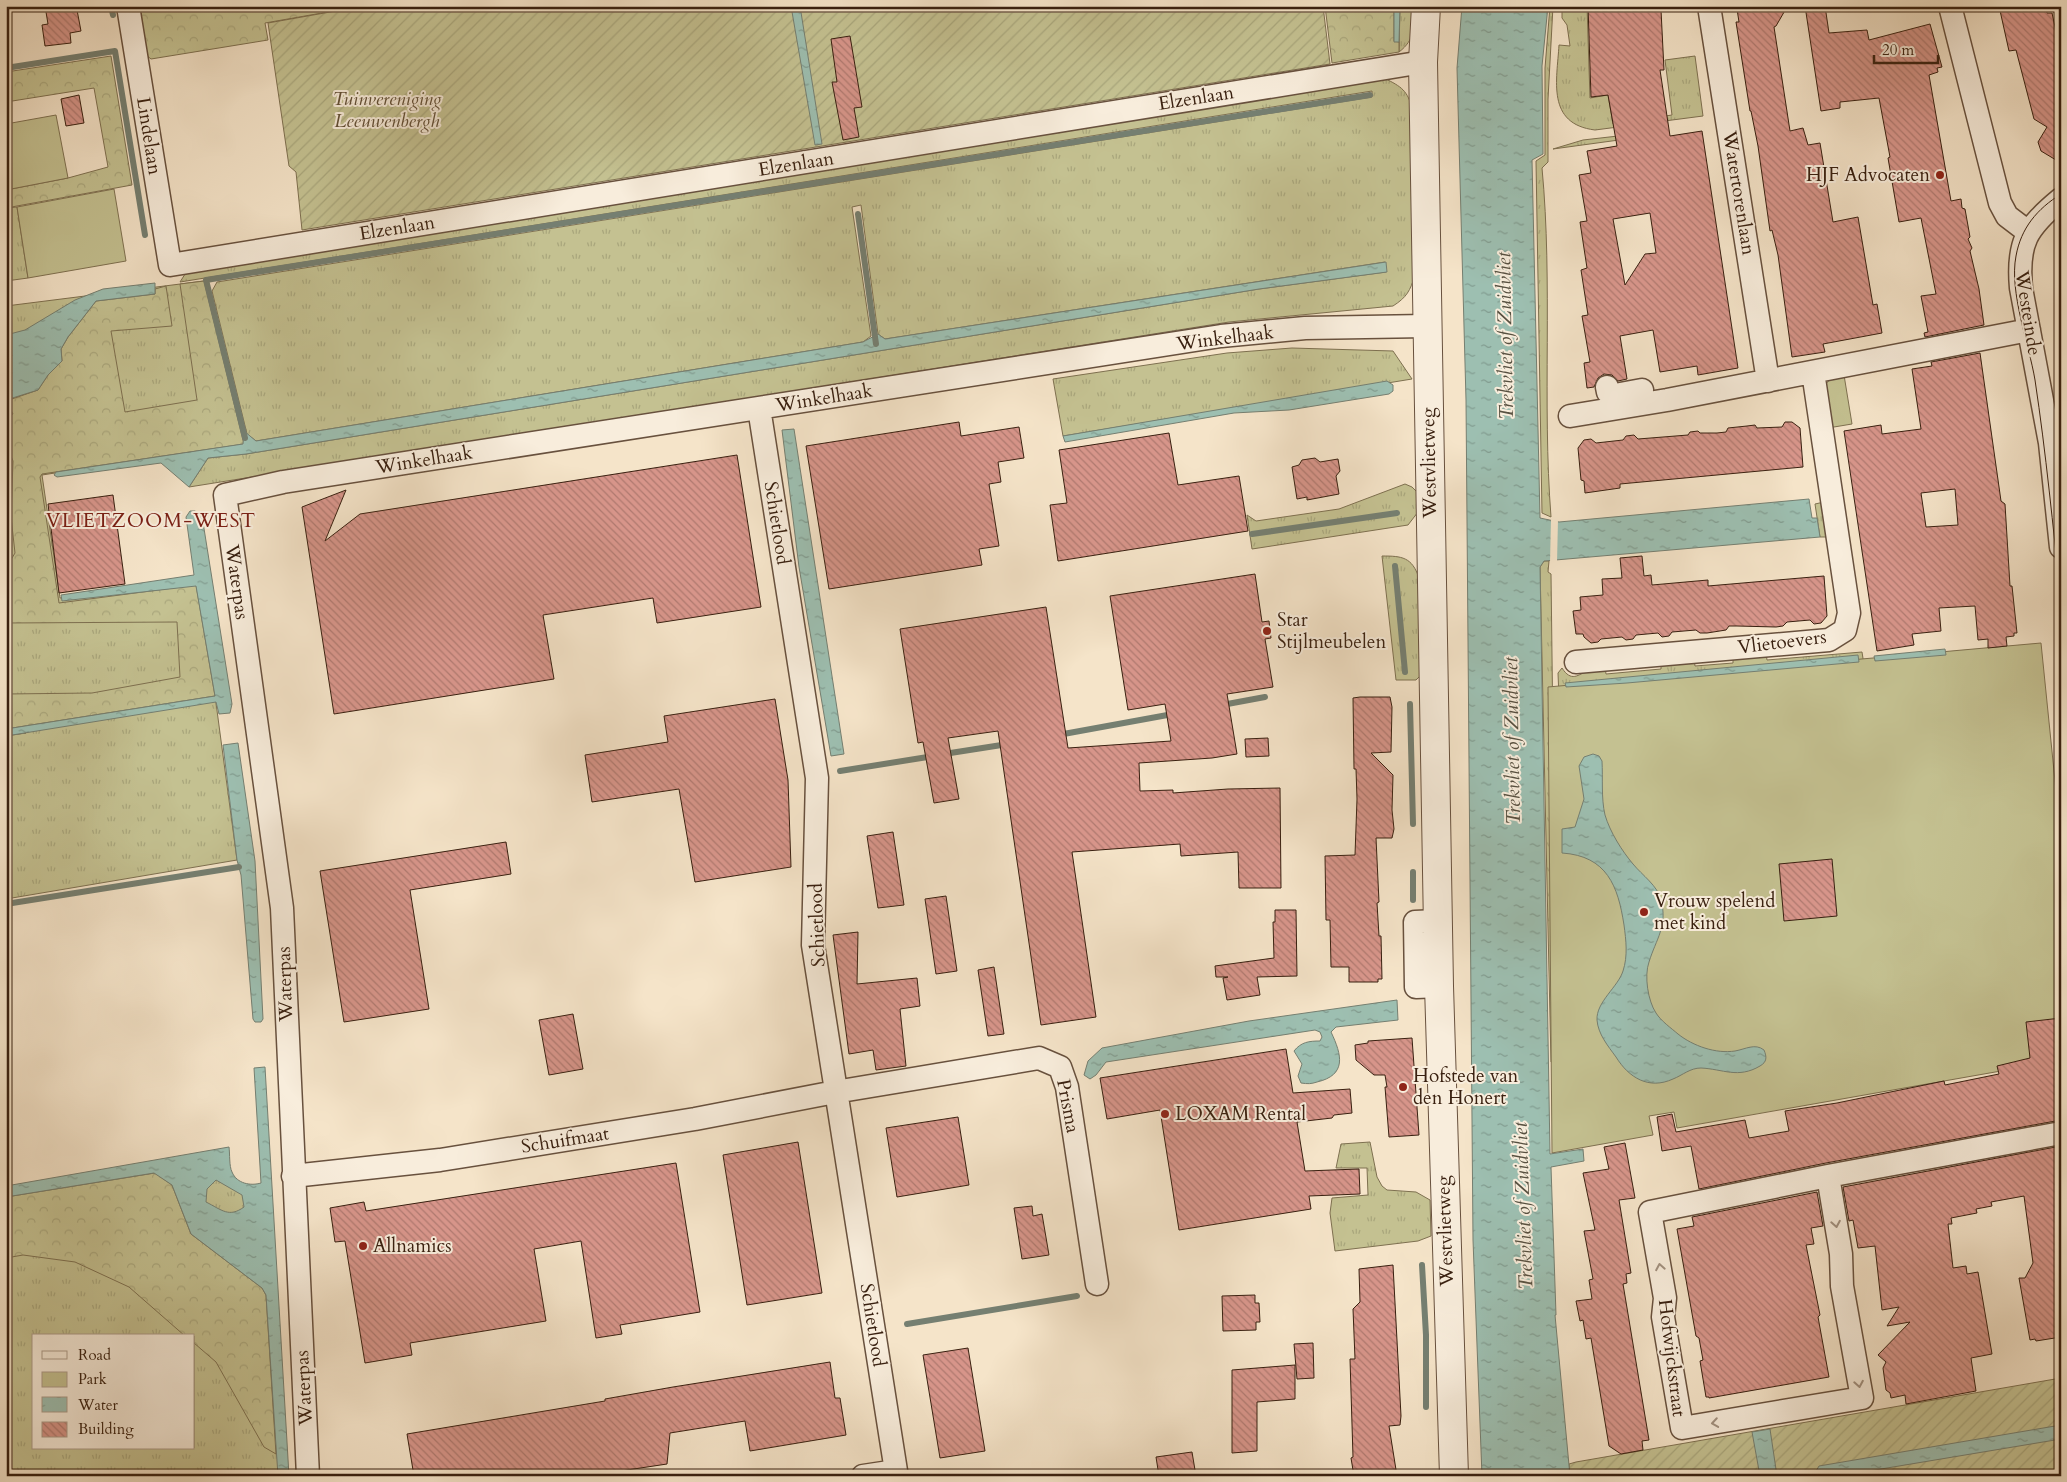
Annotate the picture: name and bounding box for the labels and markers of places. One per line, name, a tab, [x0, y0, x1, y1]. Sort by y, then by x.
place label: HJF Advocaten	[1806, 162, 1930, 188]
marker: HJF Advocaten	[1934, 169, 1946, 181]
place label: Star Stijlmeubelen	[1277, 607, 1386, 655]
marker: Star Stijlmeubelen	[1261, 625, 1273, 637]
place label: Vrouw spelend met kind	[1654, 888, 1775, 936]
marker: Vrouw spelend met kind	[1638, 906, 1650, 918]
place label: Hofstede van den Honert	[1413, 1063, 1519, 1111]
marker: Hofstede van den Honert	[1397, 1081, 1409, 1093]
place label: LOXAM Rental	[1175, 1101, 1306, 1127]
marker: LOXAM Rental	[1159, 1108, 1171, 1120]
place label: Allnamics	[373, 1233, 452, 1259]
marker: Allnamics	[357, 1240, 369, 1252]

